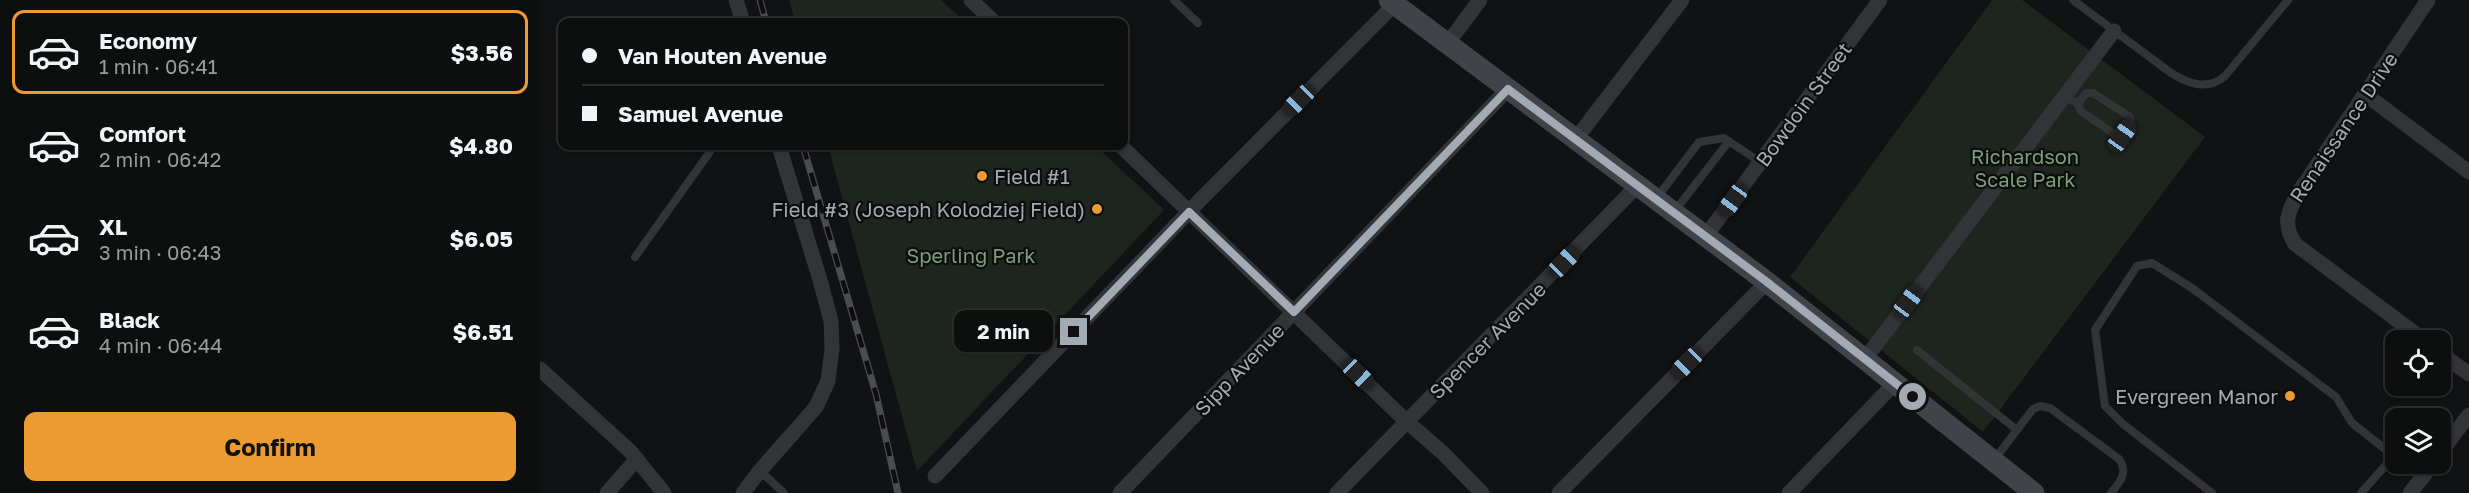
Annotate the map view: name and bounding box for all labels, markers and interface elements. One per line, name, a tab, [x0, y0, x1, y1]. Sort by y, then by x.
icon: car	[27, 25, 81, 79]
text: Economy	[99, 27, 197, 54]
street label: Bowdoin Street	[1750, 37, 1856, 171]
text: $3.56	[450, 39, 513, 66]
text: Van Houten Avenue	[618, 42, 827, 69]
street label: Renaissance Drive	[2284, 47, 2402, 207]
text: 1 min · 06:41	[99, 54, 217, 78]
car	[1280, 81, 1318, 119]
text: Samuel Avenue	[618, 100, 783, 127]
car	[2104, 116, 2140, 156]
icon: car	[27, 118, 81, 172]
text: Comfort	[99, 120, 186, 147]
text: $4.80	[449, 132, 513, 159]
park label: Richardson Scale Park	[1971, 144, 2079, 191]
text: 2 min · 06:42	[99, 147, 221, 171]
place label: Field #1	[994, 164, 1070, 188]
marker: Field #1	[975, 169, 989, 183]
car	[1715, 180, 1751, 220]
place label: Field #3 (Joseph Kolodziej Field)	[771, 197, 1085, 221]
marker: Field #3 (Joseph Kolodziej Field)	[1090, 202, 1104, 216]
icon: car	[27, 211, 81, 265]
text: XL	[99, 213, 127, 240]
text: $6.05	[450, 225, 513, 252]
text: 3 min · 06:43	[99, 240, 221, 264]
park label: Sperling Park	[906, 243, 1036, 267]
car	[1545, 243, 1583, 281]
street label: Spencer Avenue	[1424, 277, 1550, 403]
car	[1890, 282, 1926, 322]
icon: car	[27, 304, 81, 358]
text: Black	[99, 306, 160, 333]
callout: 2 min	[954, 311, 1053, 353]
text: $6.51	[452, 318, 513, 345]
route end	[1060, 318, 1087, 345]
street label: Sipp Avenue	[1189, 318, 1289, 420]
text: 2 min	[977, 319, 1030, 343]
map controls	[2385, 330, 2451, 474]
button: locate	[2385, 330, 2451, 396]
text: 4 min · 06:44	[99, 333, 222, 357]
car	[1668, 344, 1706, 382]
car	[1339, 355, 1377, 393]
route start	[1899, 383, 1926, 410]
place label: Evergreen Manor	[2115, 384, 2278, 408]
marker: Evergreen Manor	[2283, 389, 2297, 403]
button: layers	[2385, 408, 2451, 474]
button: Confirm	[24, 412, 516, 481]

